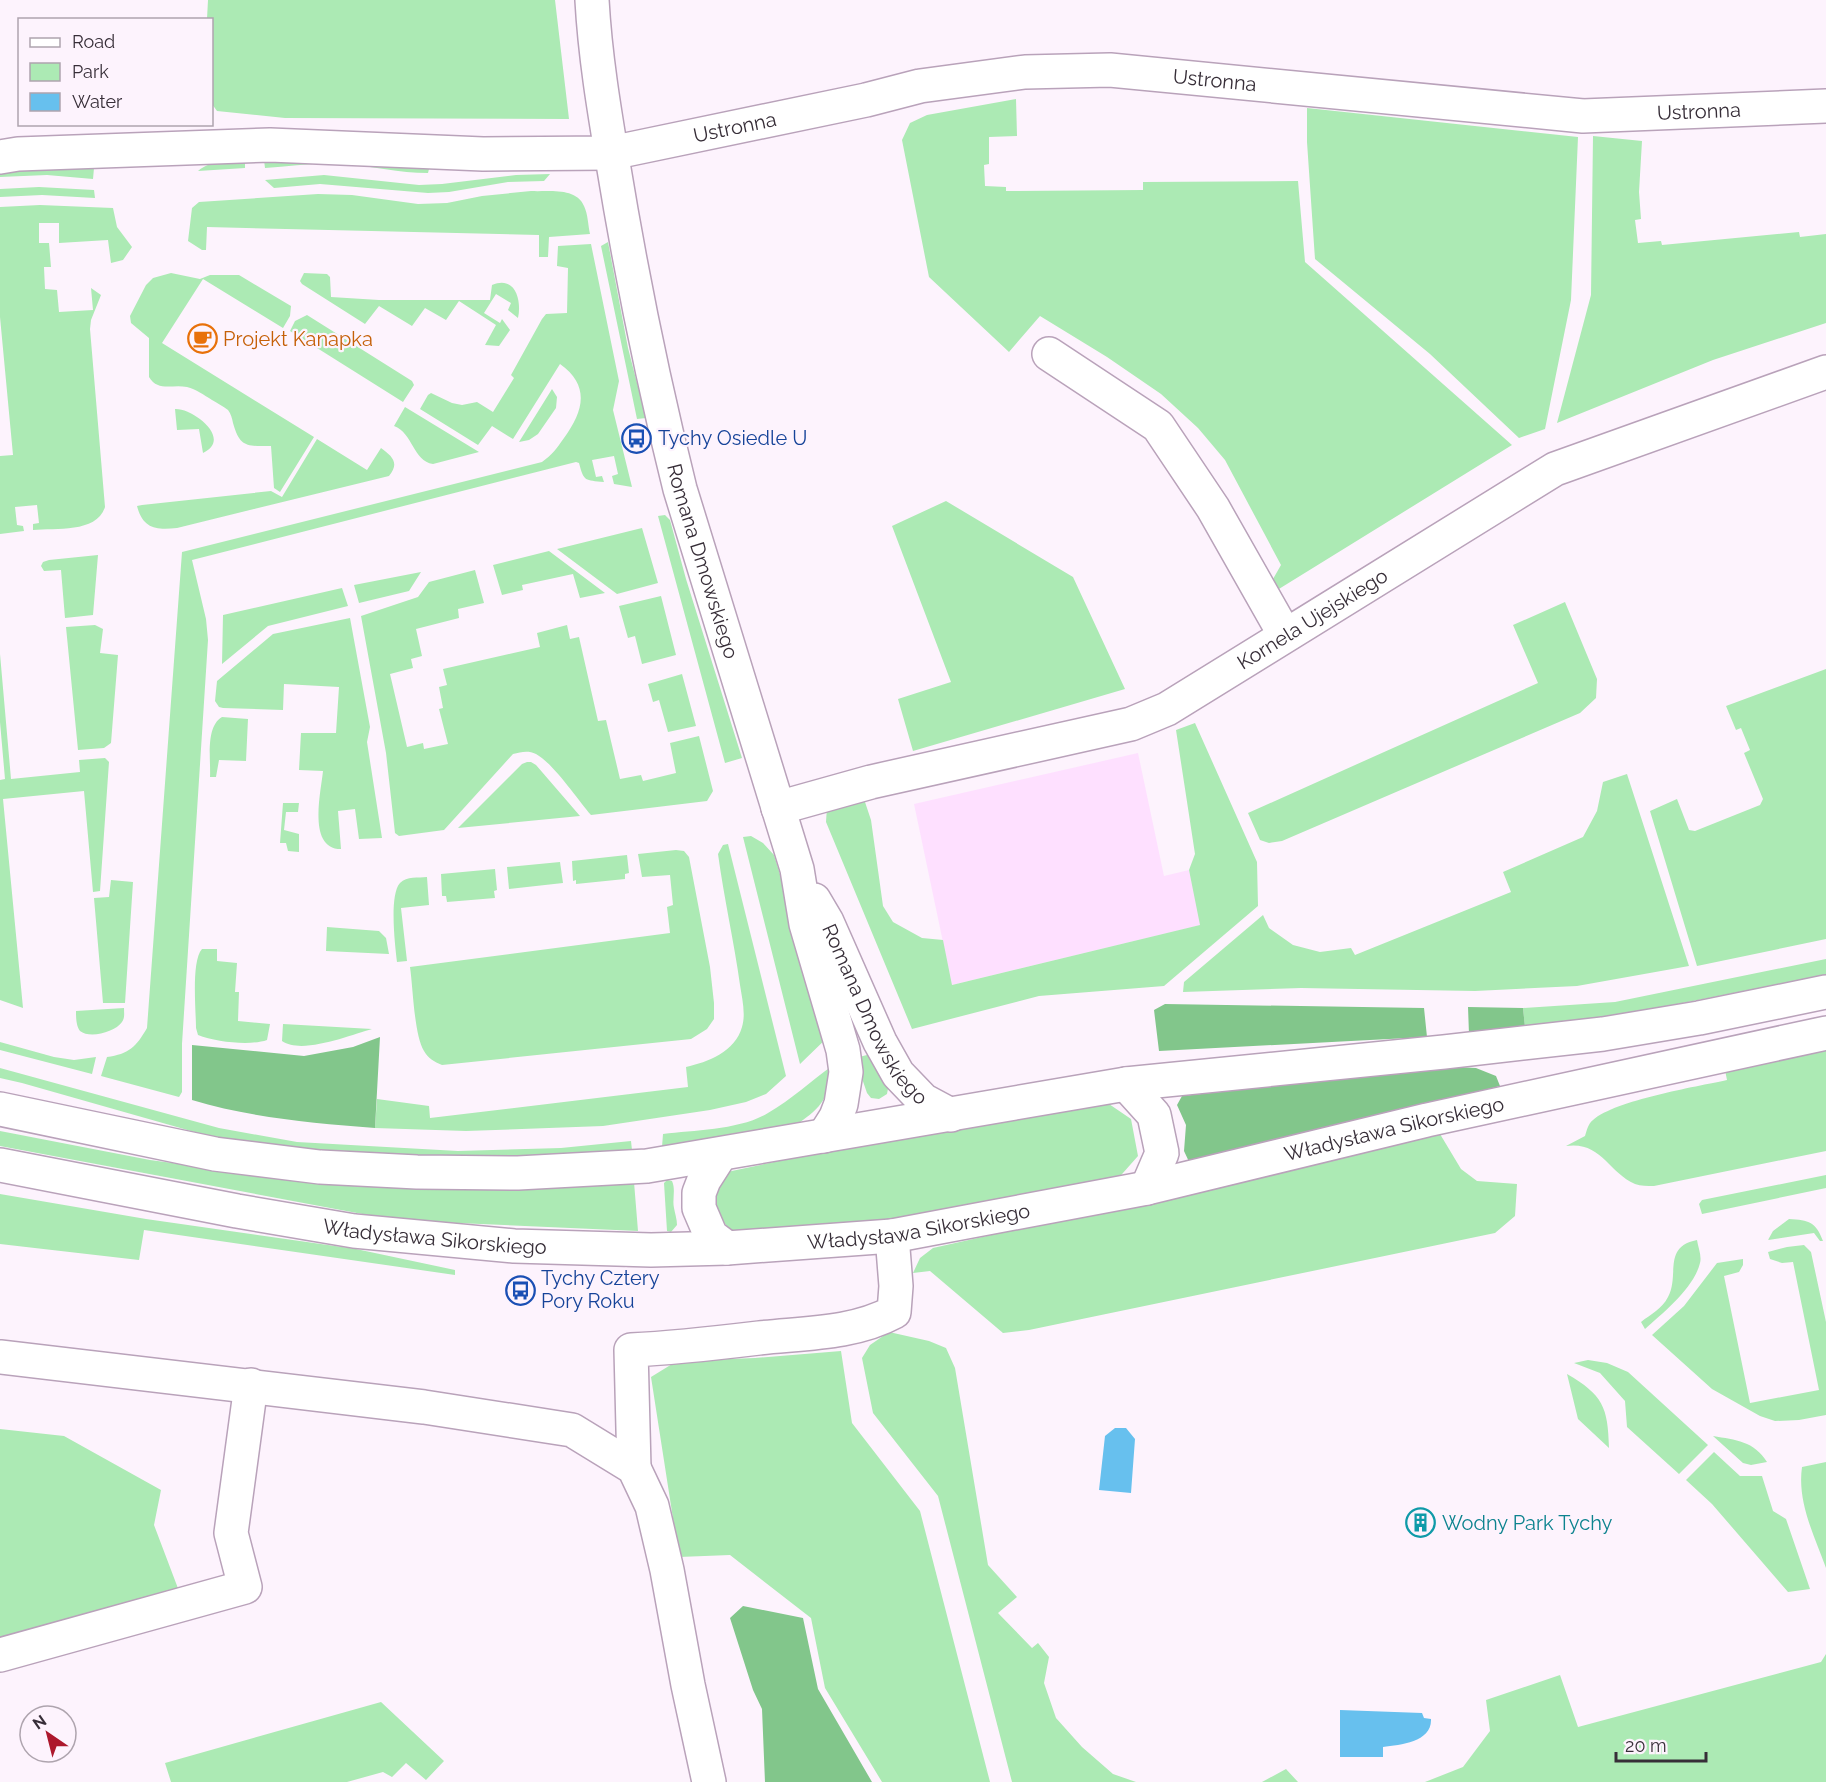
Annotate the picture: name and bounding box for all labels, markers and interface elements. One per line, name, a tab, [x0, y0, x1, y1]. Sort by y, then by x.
legend	[18, 18, 213, 126]
text: Road	[72, 31, 115, 52]
text: Park	[72, 61, 109, 82]
street label: Ustronna	[1172, 64, 1258, 96]
text: Water	[72, 91, 123, 112]
street label: Ustronna	[1656, 98, 1741, 125]
street label: Ustronna	[691, 107, 778, 148]
cafe icon: Projekt Kanapka	[186, 323, 218, 355]
place label: Projekt Kanapka	[223, 327, 373, 351]
bus stop icon: Tychy Osiedle U	[621, 422, 653, 454]
place label: Tychy Osiedle U	[658, 426, 807, 450]
street label: Romana Dmowskiego	[662, 461, 744, 662]
street label: Kornela Ujejskiego	[1233, 563, 1392, 675]
street label: Romana Dmowskiego	[817, 920, 933, 1110]
street label: Władysława Sikorskiego	[1282, 1092, 1506, 1166]
street label: Władysława Sikorskiego	[807, 1198, 1032, 1254]
street label: Władysława Sikorskiego	[321, 1214, 547, 1259]
place label: Tychy Cztery Pory Roku	[541, 1266, 660, 1313]
bus stop icon: Tychy Cztery Pory Roku	[504, 1274, 536, 1306]
building icon: Wodny Park Tychy	[1405, 1507, 1437, 1539]
place label: Wodny Park Tychy	[1442, 1511, 1613, 1535]
north arrow	[18, 1704, 78, 1764]
text: N	[29, 1711, 50, 1733]
scale bar	[1616, 1725, 1706, 1763]
text: 20 m	[1625, 1735, 1667, 1756]

